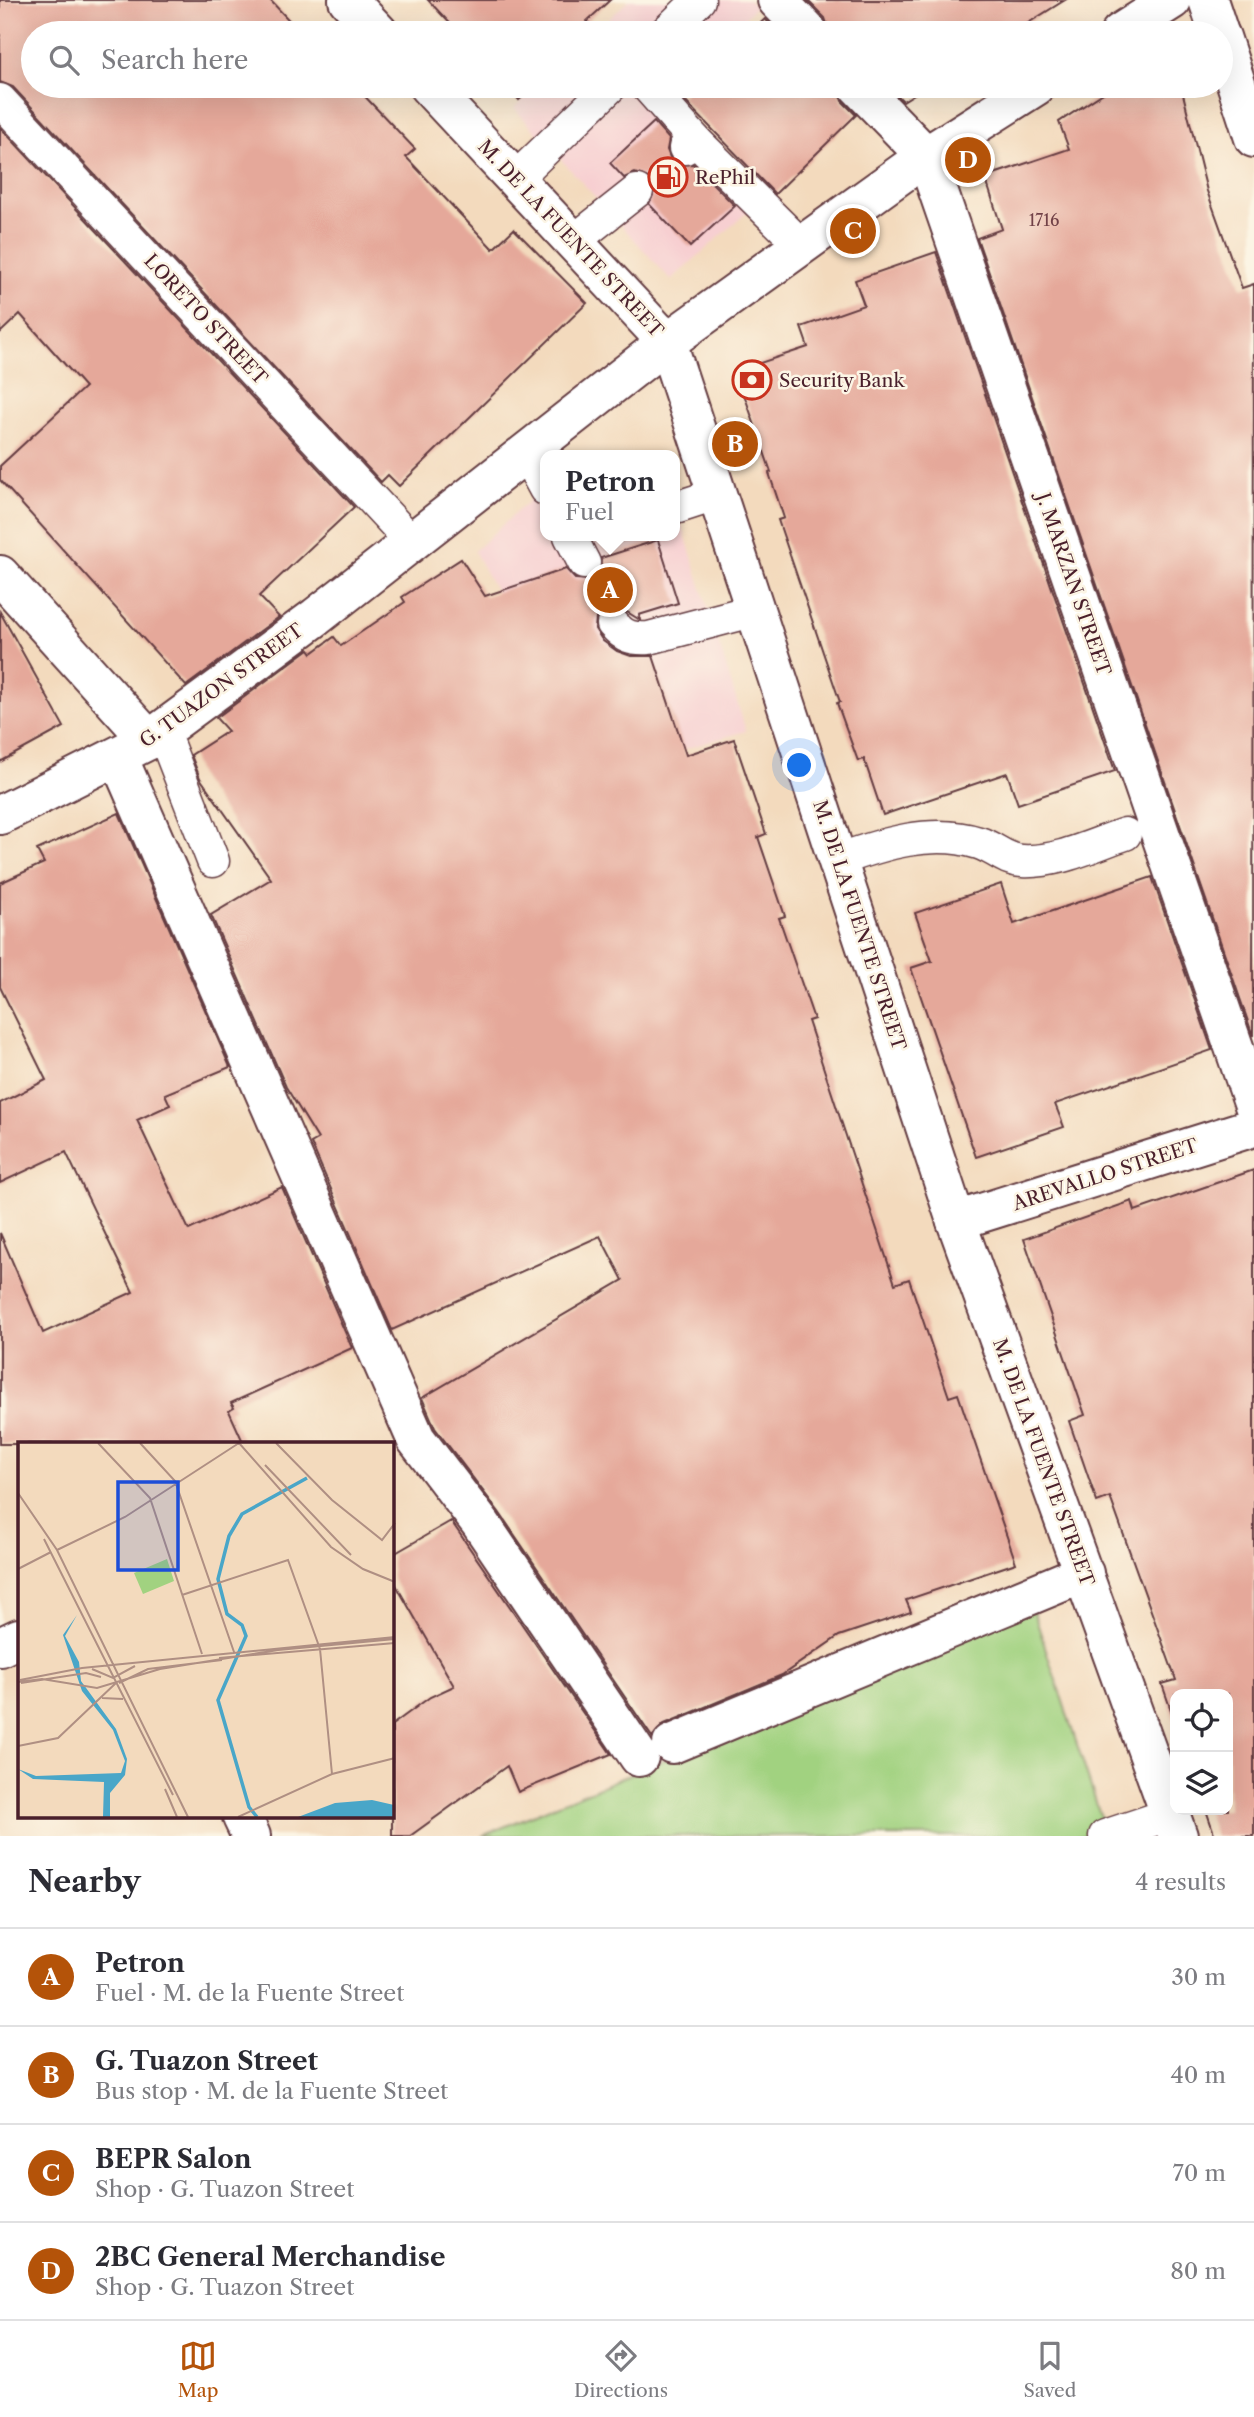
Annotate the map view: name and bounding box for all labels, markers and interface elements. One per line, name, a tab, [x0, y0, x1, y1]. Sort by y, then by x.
search box	[21, 21, 1233, 98]
icon: search	[45, 41, 83, 79]
text: Search here	[101, 44, 248, 76]
pin: D	[945, 134, 991, 186]
street label: M. DE LA FUENTE STREET	[473, 135, 669, 342]
fuel station icon: RePhil	[647, 156, 689, 198]
place label: RePhil	[695, 166, 755, 189]
pin: C	[830, 205, 876, 257]
house number: 1716	[1029, 210, 1059, 230]
street label: LORETO STREET	[139, 249, 273, 390]
bank icon: Security Bank	[731, 359, 773, 401]
place label: Security Bank	[779, 369, 905, 392]
pin: B	[712, 418, 758, 470]
popup	[540, 450, 680, 541]
text: Petron	[565, 466, 655, 498]
street label: J. MARZAN STREET	[1031, 487, 1116, 679]
text: Fuel	[565, 498, 614, 526]
pin: A	[587, 564, 633, 616]
street label: G. TUAZON STREET	[135, 618, 308, 752]
your location	[782, 748, 816, 782]
street label: M. DE LA FUENTE STREET	[808, 797, 911, 1054]
street label: AREVALLO STREET	[1009, 1133, 1201, 1216]
street label: M. DE LA FUENTE STREET	[988, 1335, 1099, 1590]
inset map	[18, 1442, 394, 1818]
map controls	[1170, 1689, 1233, 1815]
button: locate	[1170, 1689, 1233, 1752]
button: layers	[1170, 1752, 1233, 1815]
text: Nearby	[28, 1863, 141, 1900]
text: 4 results	[1135, 1868, 1226, 1896]
text: Petron	[95, 1947, 185, 1979]
text: A	[42, 1963, 60, 1991]
text: 30 m	[1171, 1963, 1226, 1991]
text: Fuel · M. de la Fuente Street	[95, 1979, 404, 2007]
text: G. Tuazon Street	[95, 2045, 318, 2077]
text: B	[42, 2061, 60, 2089]
text: 40 m	[1171, 2061, 1226, 2089]
text: Bus stop · M. de la Fuente Street	[95, 2077, 448, 2105]
text: BEPR Salon	[95, 2143, 252, 2175]
text: C	[42, 2159, 60, 2187]
text: 70 m	[1173, 2159, 1226, 2187]
text: Shop · G. Tuazon Street	[95, 2175, 354, 2203]
text: 2BC General Merchandise	[95, 2241, 445, 2273]
text: D	[41, 2257, 61, 2285]
text: 80 m	[1170, 2257, 1226, 2285]
text: Shop · G. Tuazon Street	[95, 2273, 354, 2301]
tab: Map	[178, 2337, 219, 2402]
tab: Directions	[574, 2337, 668, 2402]
tab: Saved	[1023, 2337, 1076, 2402]

